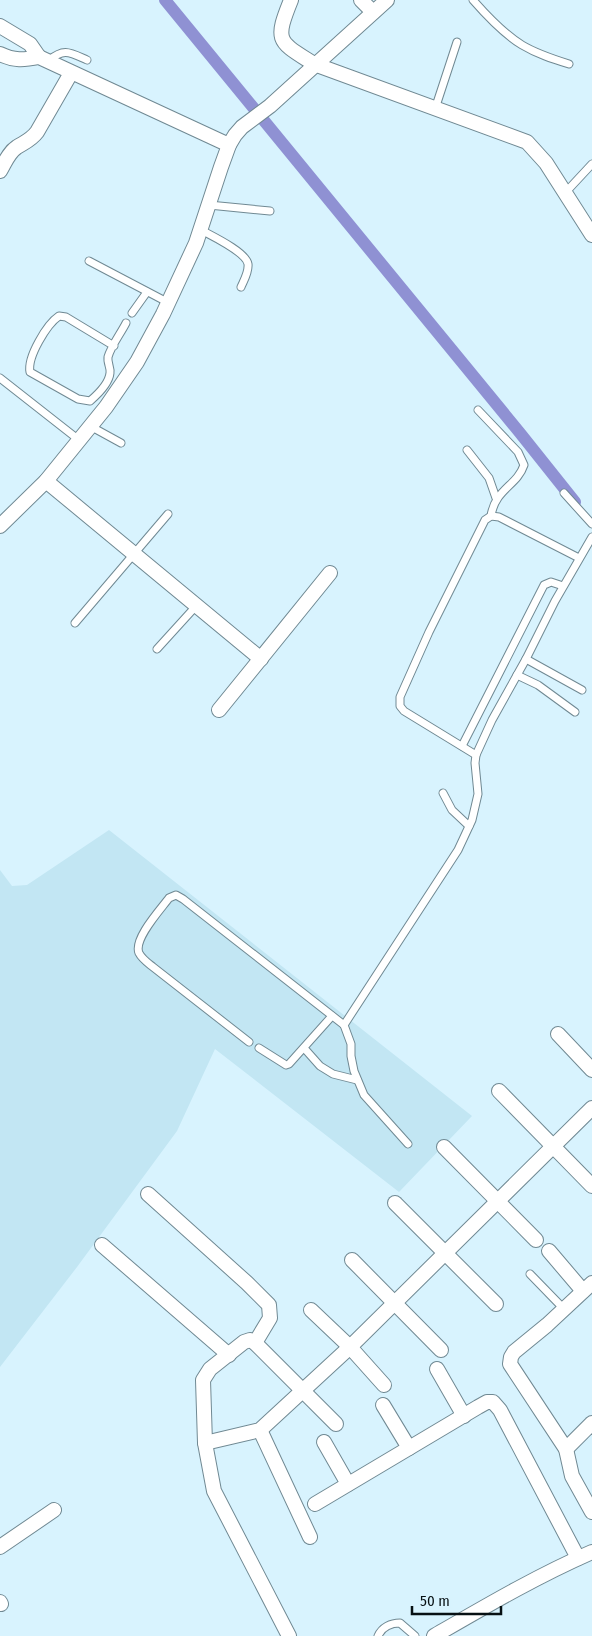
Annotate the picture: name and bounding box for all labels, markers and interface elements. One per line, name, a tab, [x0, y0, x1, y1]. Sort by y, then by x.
scale bar	[412, 1584, 501, 1616]
text: 50 m	[420, 1592, 450, 1610]

